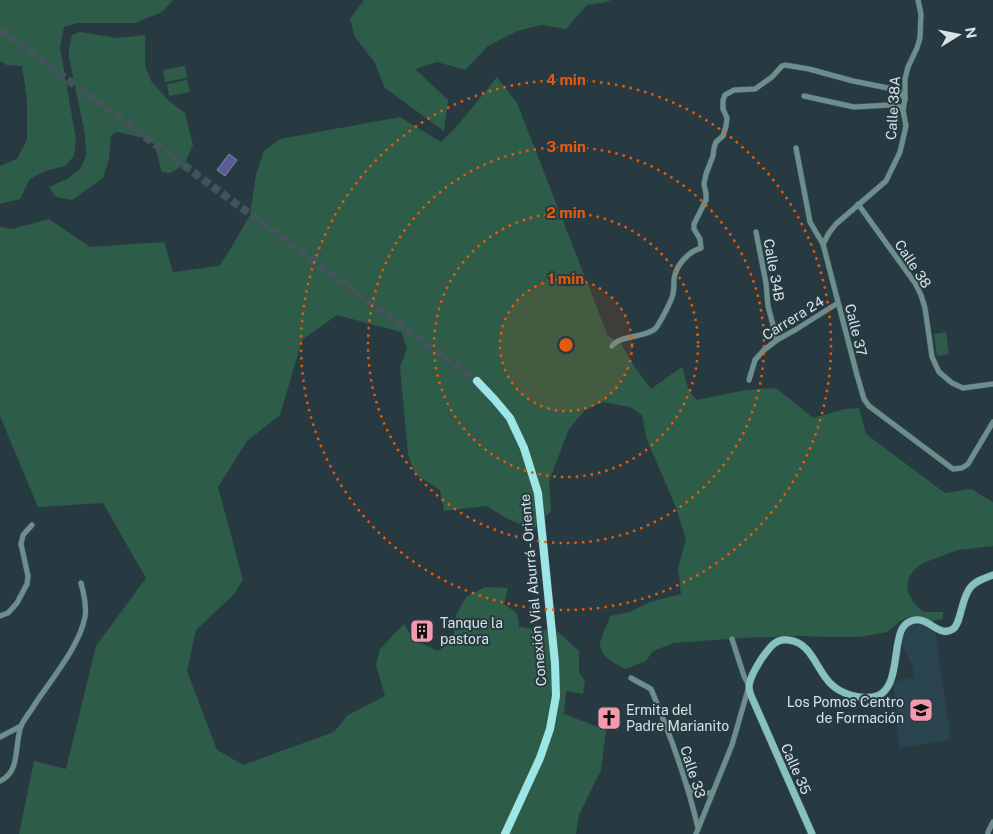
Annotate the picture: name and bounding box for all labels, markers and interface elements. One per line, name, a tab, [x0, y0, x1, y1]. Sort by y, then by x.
north arrow	[933, 10, 983, 60]
text: N	[962, 26, 980, 40]
text: 4 min	[546, 71, 586, 88]
street label: Calle 38A	[883, 75, 903, 141]
text: 3 min	[546, 138, 586, 155]
text: 2 min	[546, 204, 586, 221]
street label: Calle 34B	[761, 237, 787, 303]
street label: Calle 38	[892, 237, 934, 291]
text: 1 min	[548, 270, 584, 287]
street label: Carrera 24	[759, 293, 827, 343]
street label: Calle 37	[842, 302, 870, 358]
centre of rings	[557, 336, 575, 354]
street label: Conexión Vial Aburrá - Oriente	[517, 493, 549, 687]
place label: Tanque la pastora	[440, 615, 503, 647]
building icon: Tanque la pastora	[409, 618, 435, 644]
place label: Los Pomos Centro de Formación	[787, 694, 904, 726]
school or university icon: Los Pomos Centro de Formación	[908, 697, 934, 723]
place label: Ermita del Padre Marianito	[626, 702, 729, 734]
church icon: Ermita del Padre Marianito	[596, 705, 622, 731]
street label: Calle 35	[778, 741, 814, 797]
street label: Calle 33	[677, 744, 709, 800]

